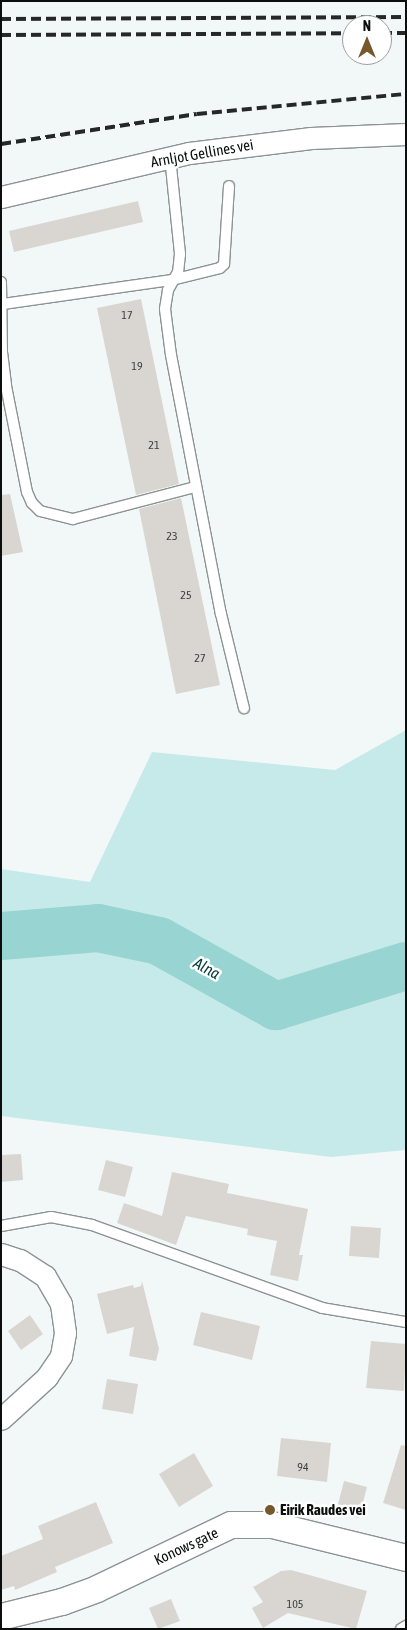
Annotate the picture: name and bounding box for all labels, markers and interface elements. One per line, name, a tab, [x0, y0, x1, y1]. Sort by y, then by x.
north arrow	[342, 15, 392, 65]
text: N	[363, 18, 371, 34]
street label: Arnljot Gellines vei	[149, 135, 255, 171]
house number: 17	[121, 309, 133, 323]
house number: 19	[131, 360, 143, 374]
house number: 21	[148, 439, 160, 453]
house number: 23	[166, 530, 178, 544]
house number: 25	[180, 589, 192, 603]
house number: 27	[194, 652, 206, 666]
water label: Alna	[190, 953, 224, 983]
house number: 94	[297, 1461, 309, 1475]
place label: Eirik Raudes vei	[280, 1501, 366, 1519]
marker: Eirik Raudes vei	[264, 1504, 276, 1516]
street label: Konows gate	[151, 1523, 221, 1569]
house number: 105	[287, 1598, 303, 1612]

